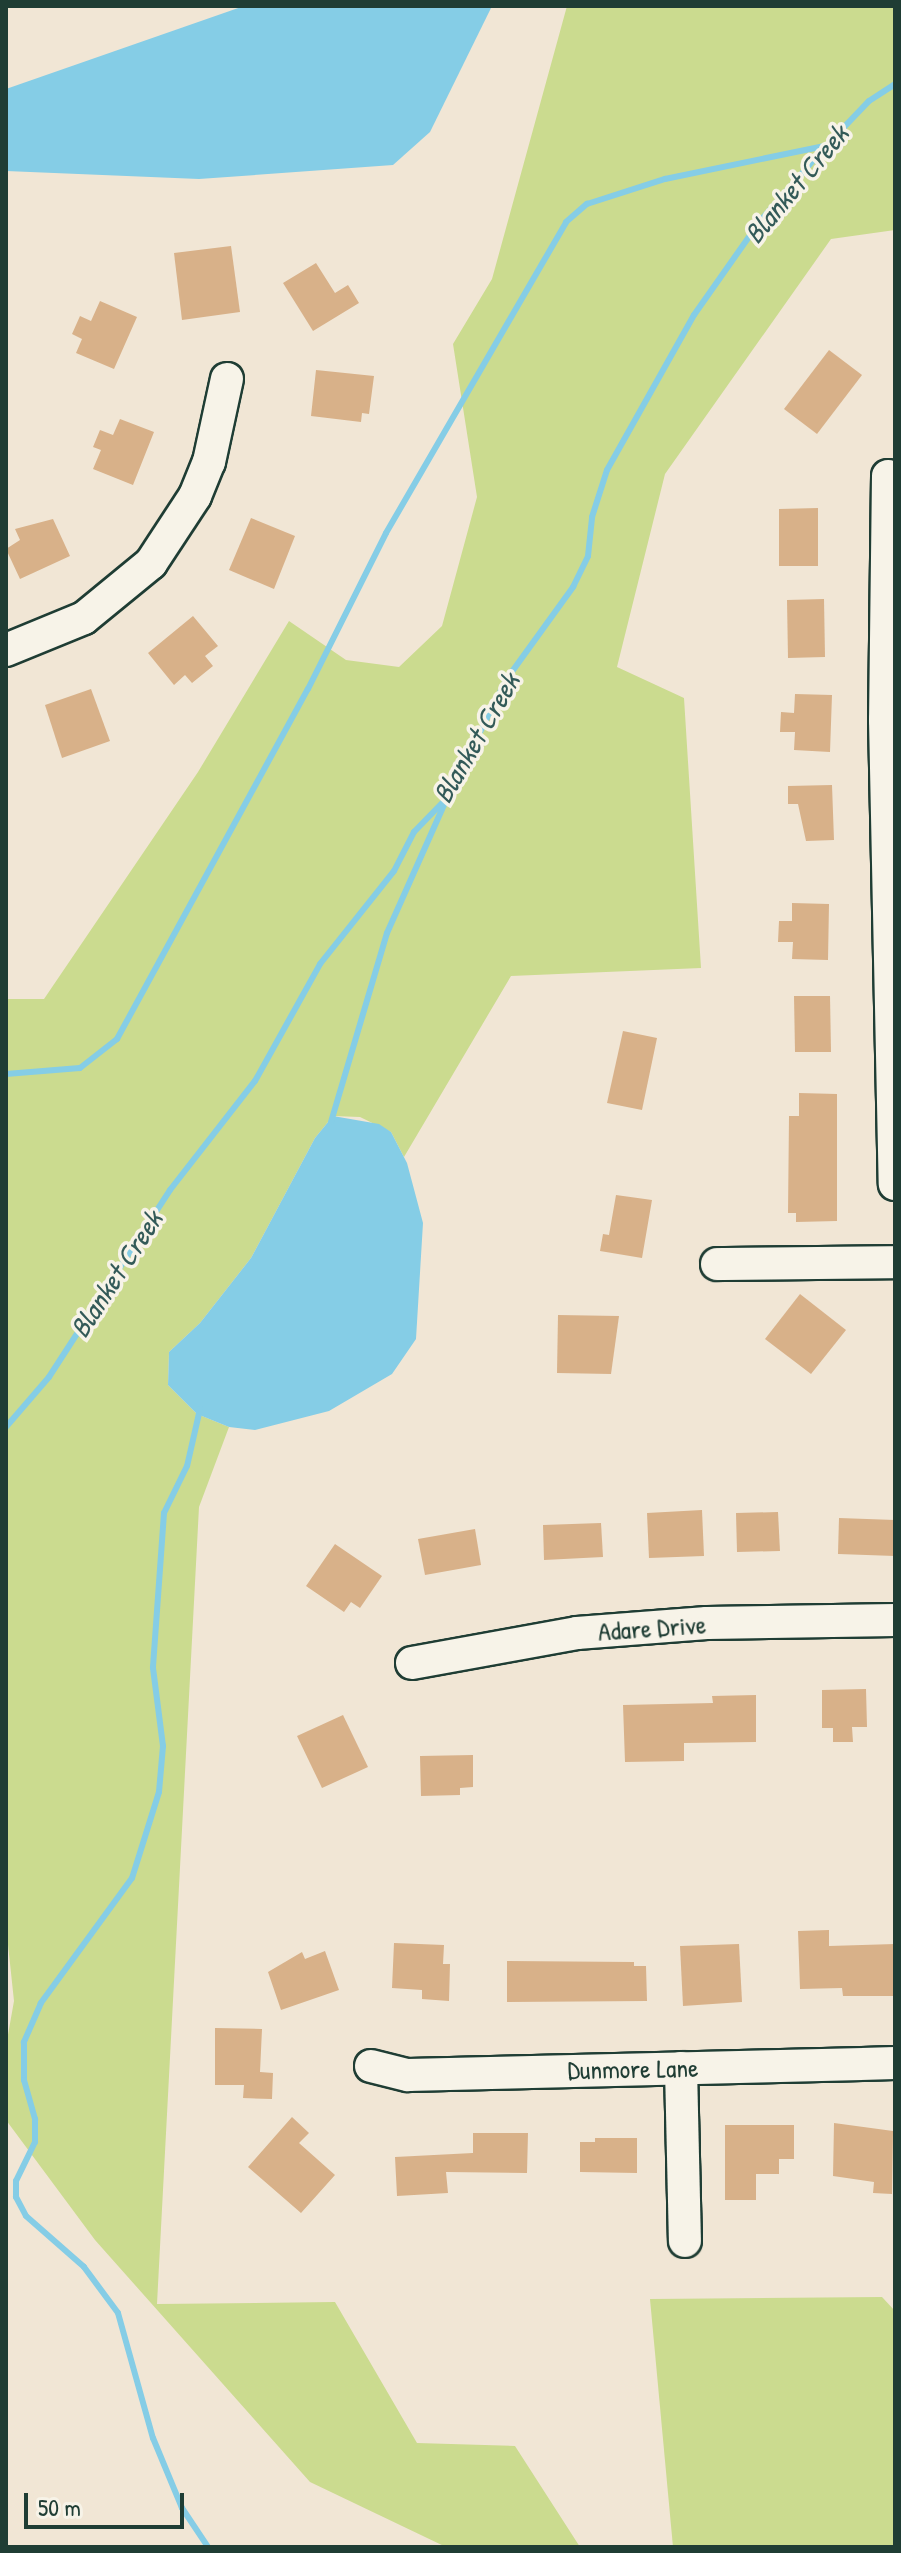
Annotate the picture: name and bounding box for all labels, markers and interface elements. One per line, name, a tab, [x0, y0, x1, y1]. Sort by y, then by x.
water label: Blanket Creek	[737, 118, 855, 250]
water label: Blanket Creek	[425, 667, 527, 809]
water label: Blanket Creek	[63, 1204, 169, 1344]
street label: Adare Drive	[597, 1609, 707, 1647]
street label: Dunmore Lane	[567, 2052, 699, 2086]
scale bar	[28, 2477, 188, 2527]
text: 50 m	[38, 2491, 81, 2523]

